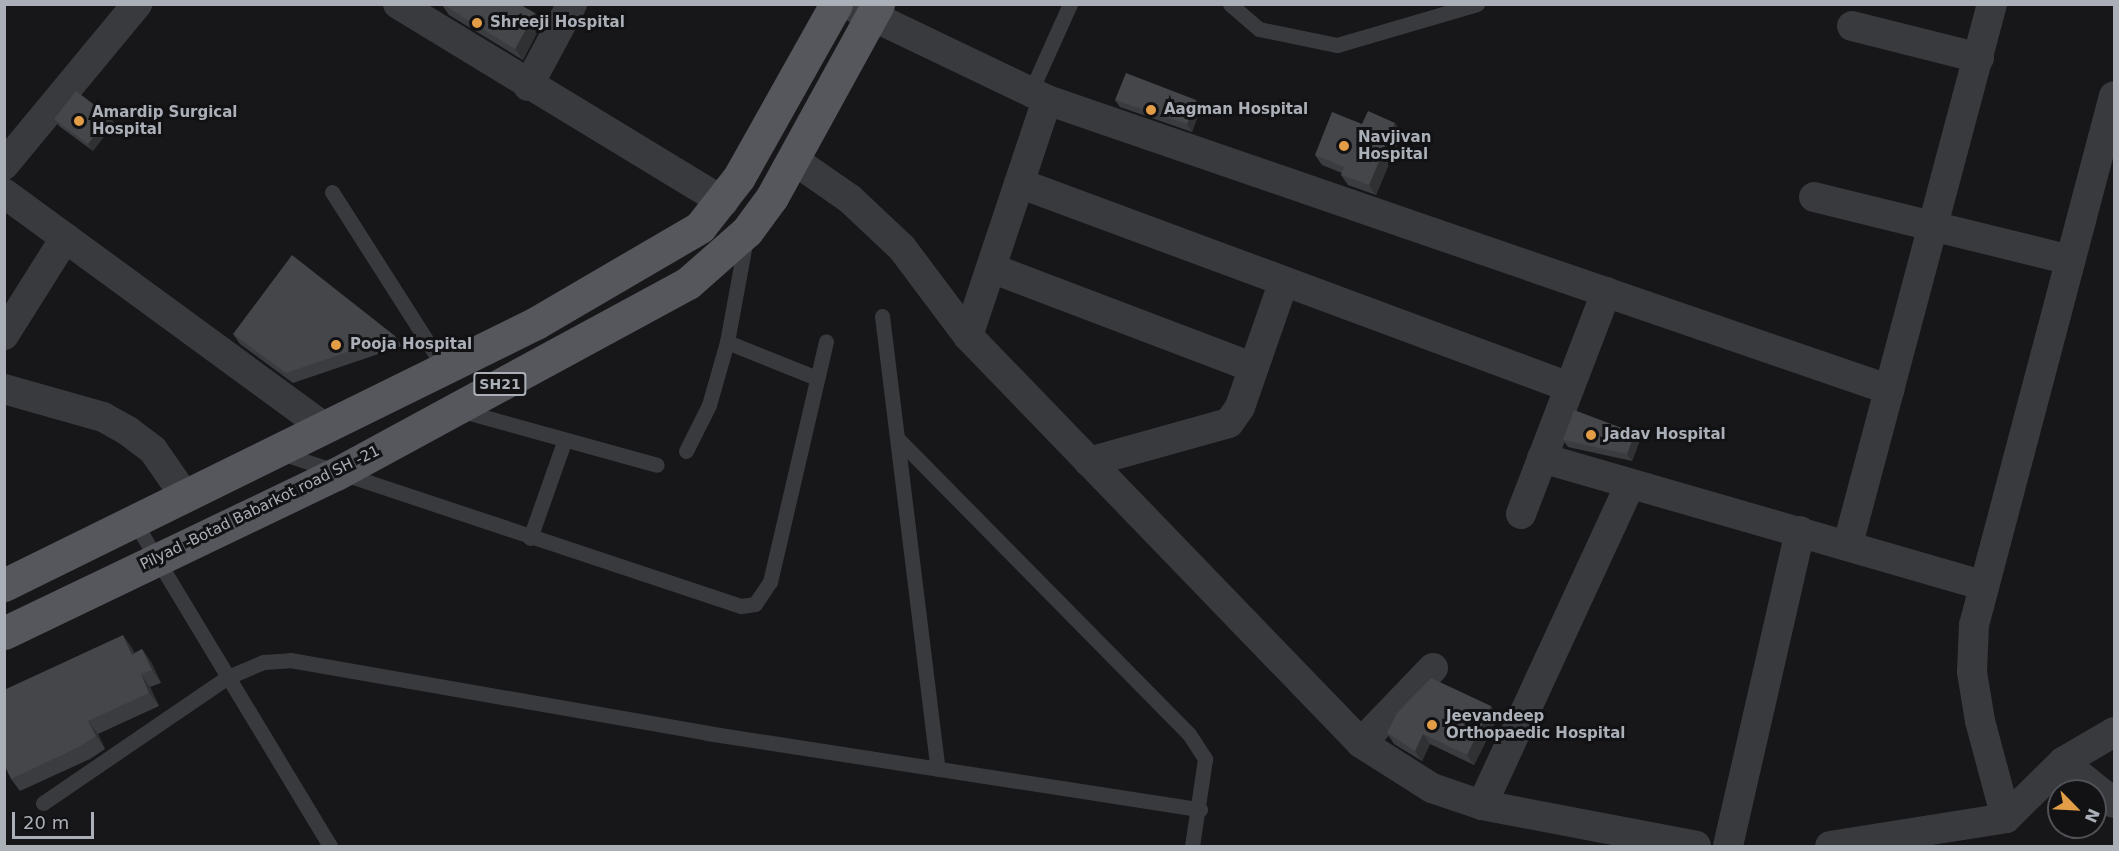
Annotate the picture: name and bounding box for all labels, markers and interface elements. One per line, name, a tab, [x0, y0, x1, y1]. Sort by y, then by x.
marker: Shreeji Hospital	[468, 14, 486, 32]
place label: Shreeji Hospital	[490, 14, 625, 32]
marker: Aagman Hospital	[1142, 101, 1160, 119]
place label: Aagman Hospital	[1164, 101, 1308, 119]
place label: Amardip Surgical Hospital	[92, 103, 238, 138]
marker: Amardip Surgical Hospital	[70, 112, 88, 130]
place label: Navjivan Hospital	[1358, 128, 1431, 163]
marker: Navjivan Hospital	[1335, 137, 1353, 155]
marker: Pooja Hospital	[327, 336, 345, 354]
place label: Pooja Hospital	[350, 336, 472, 354]
road number: SH21	[473, 373, 527, 395]
marker: Jadav Hospital	[1582, 426, 1600, 444]
place label: Jadav Hospital	[1604, 426, 1726, 444]
street label: Pilyad -Botad Babarkot road SH -21	[137, 442, 383, 574]
place label: Jeevandeep Orthopaedic Hospital	[1446, 707, 1625, 742]
marker: Jeevandeep Orthopaedic Hospital	[1423, 716, 1441, 734]
north arrow	[2047, 779, 2107, 839]
scale bar	[15, 800, 98, 838]
text: N	[2081, 806, 2103, 826]
text: 20 m	[23, 812, 69, 833]

